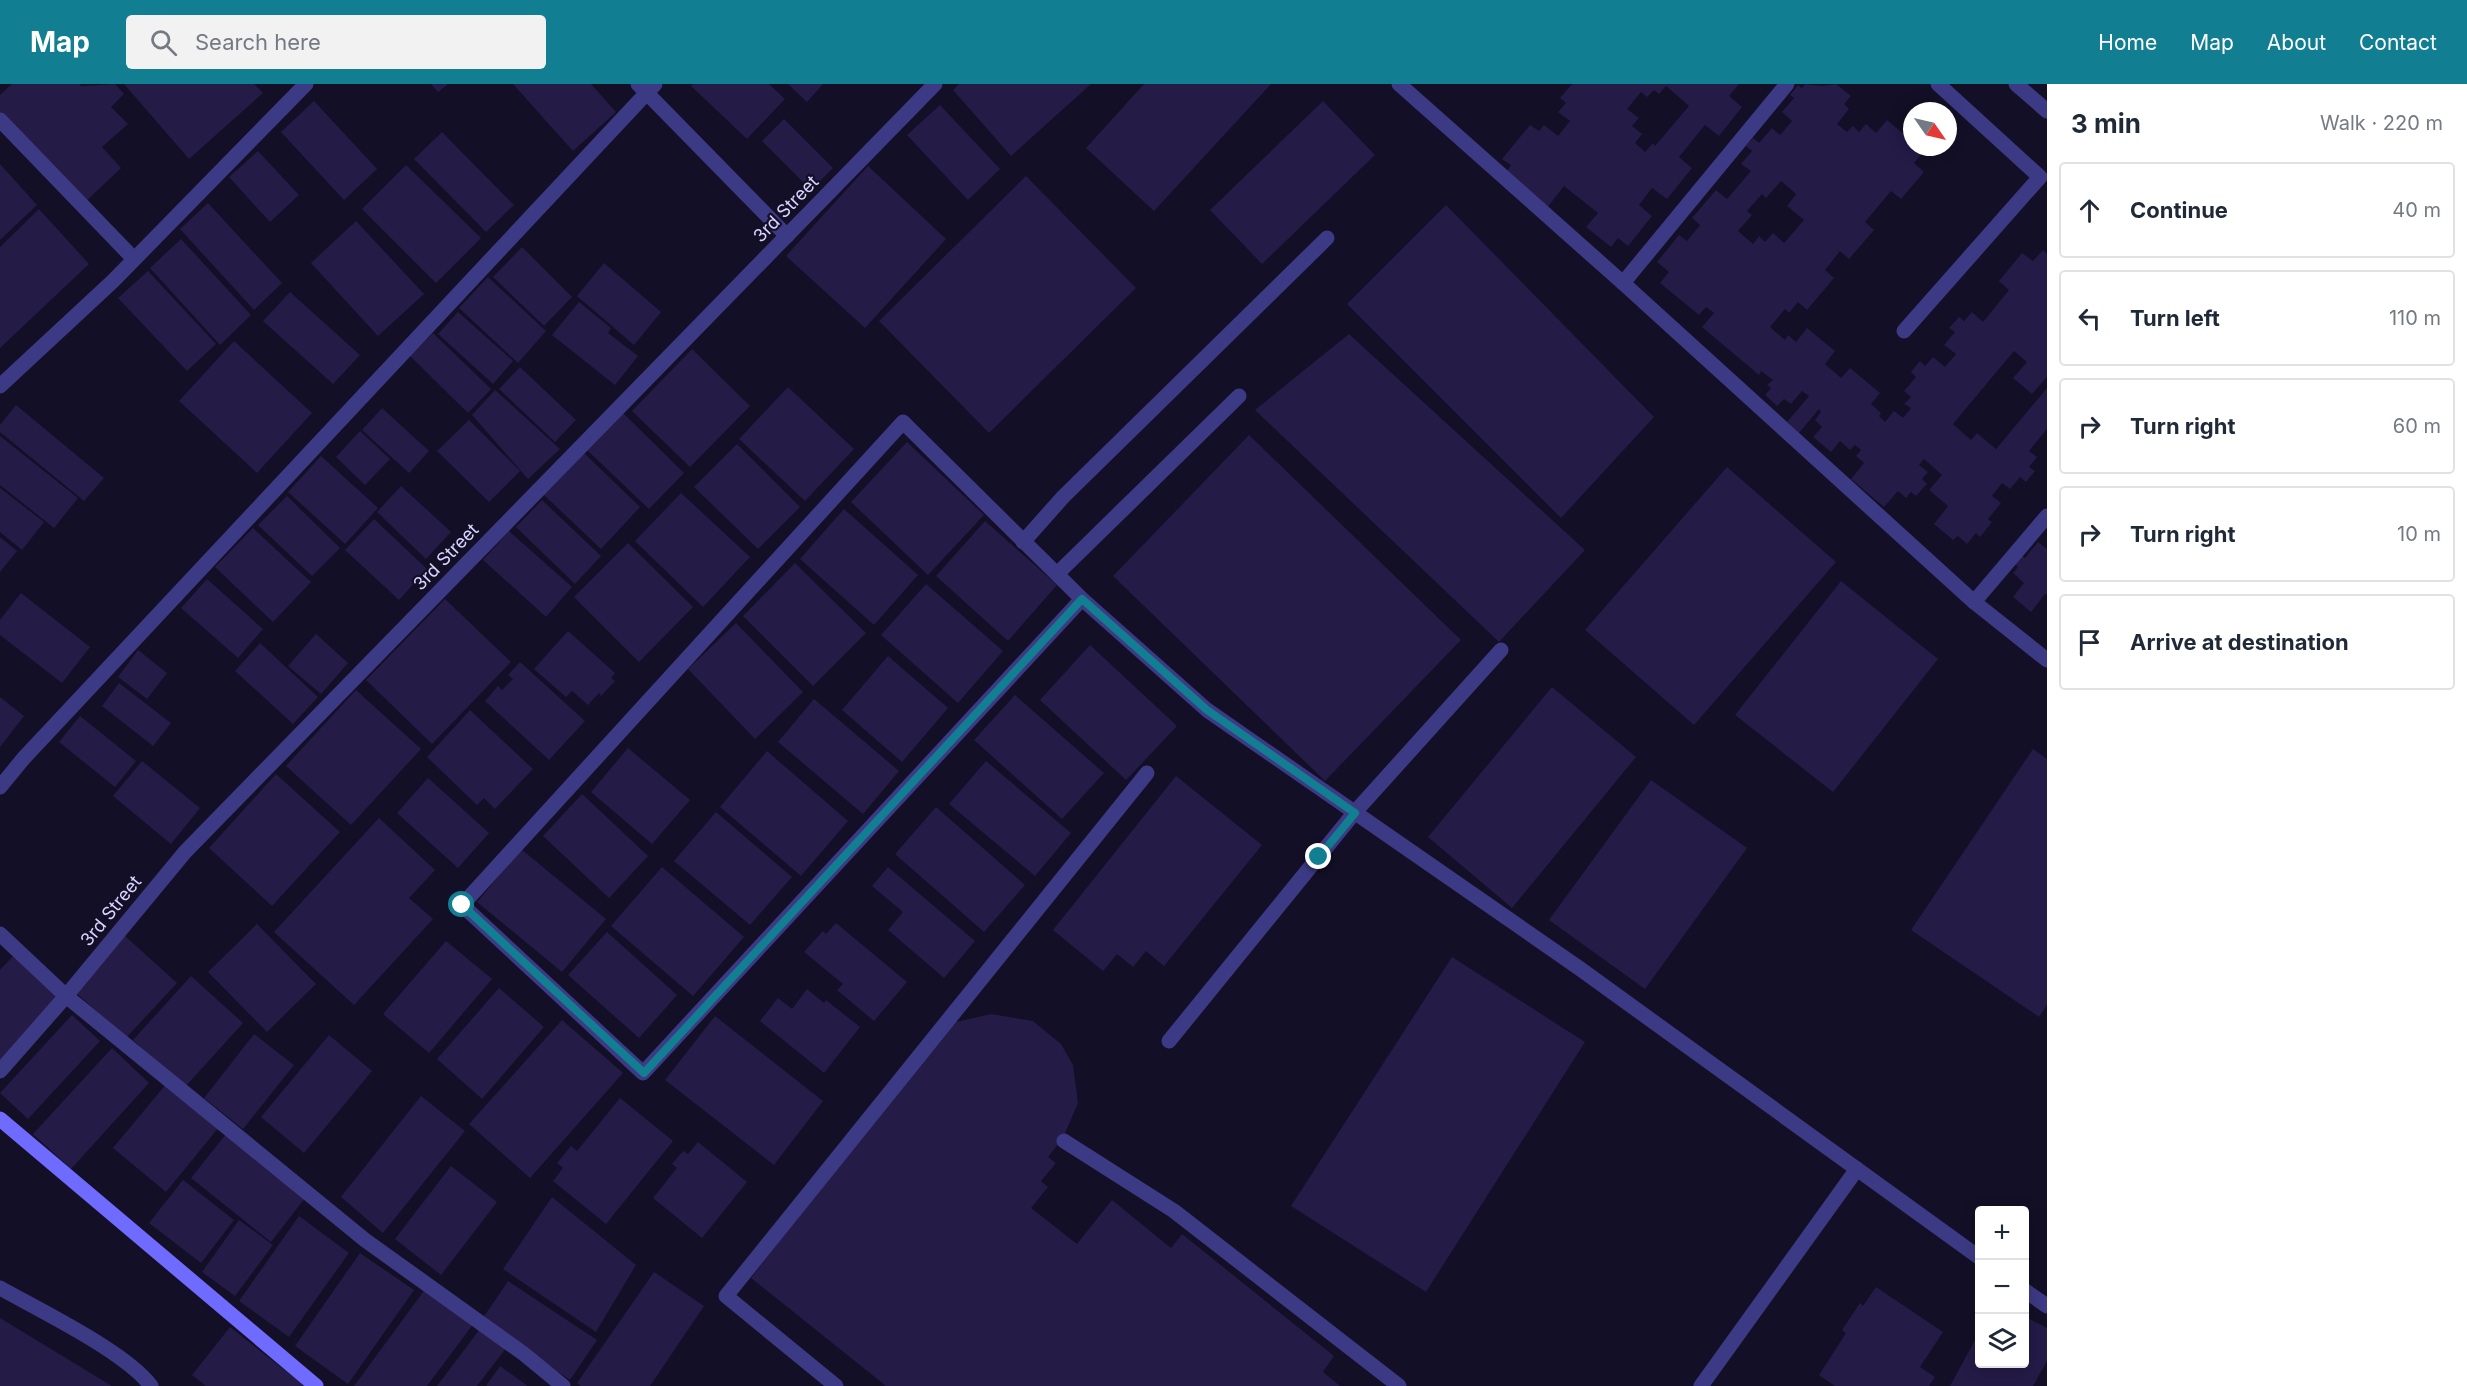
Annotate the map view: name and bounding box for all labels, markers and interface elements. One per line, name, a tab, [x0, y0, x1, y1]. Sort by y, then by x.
search box	[126, 15, 546, 69]
text: Map	[30, 25, 90, 59]
icon: search	[147, 26, 180, 59]
text: Search here	[195, 29, 321, 55]
text: Home	[2098, 30, 2157, 55]
text: Map	[2190, 30, 2234, 55]
text: About	[2267, 30, 2326, 55]
text: Contact	[2359, 30, 2437, 55]
north arrow	[1903, 102, 1957, 156]
text: 3 min	[2071, 108, 2141, 139]
text: Walk · 220 m	[2320, 111, 2443, 135]
street label: 3rd Street	[749, 171, 823, 246]
icon: ahead	[2073, 194, 2106, 227]
text: Continue	[2130, 197, 2228, 223]
text: 40 m	[2392, 198, 2441, 222]
icon: left	[2073, 302, 2106, 335]
text: Turn left	[2130, 305, 2220, 331]
text: 110 m	[2389, 306, 2441, 330]
icon: right	[2073, 410, 2106, 443]
text: Turn right	[2130, 413, 2236, 439]
text: 60 m	[2393, 414, 2441, 438]
icon: right	[2073, 518, 2106, 551]
street label: 3rd Street	[409, 519, 483, 594]
text: Turn right	[2130, 521, 2236, 547]
text: 10 m	[2397, 522, 2441, 546]
icon: arrive	[2073, 626, 2106, 659]
text: Arrive at destination	[2130, 629, 2349, 655]
route end	[1305, 843, 1331, 869]
street label: 3rd Street	[76, 871, 145, 950]
route start	[448, 891, 474, 917]
map controls	[1975, 1206, 2029, 1368]
button: +	[1975, 1206, 2029, 1260]
button: −	[1975, 1260, 2029, 1314]
button: layers	[1975, 1314, 2029, 1368]

